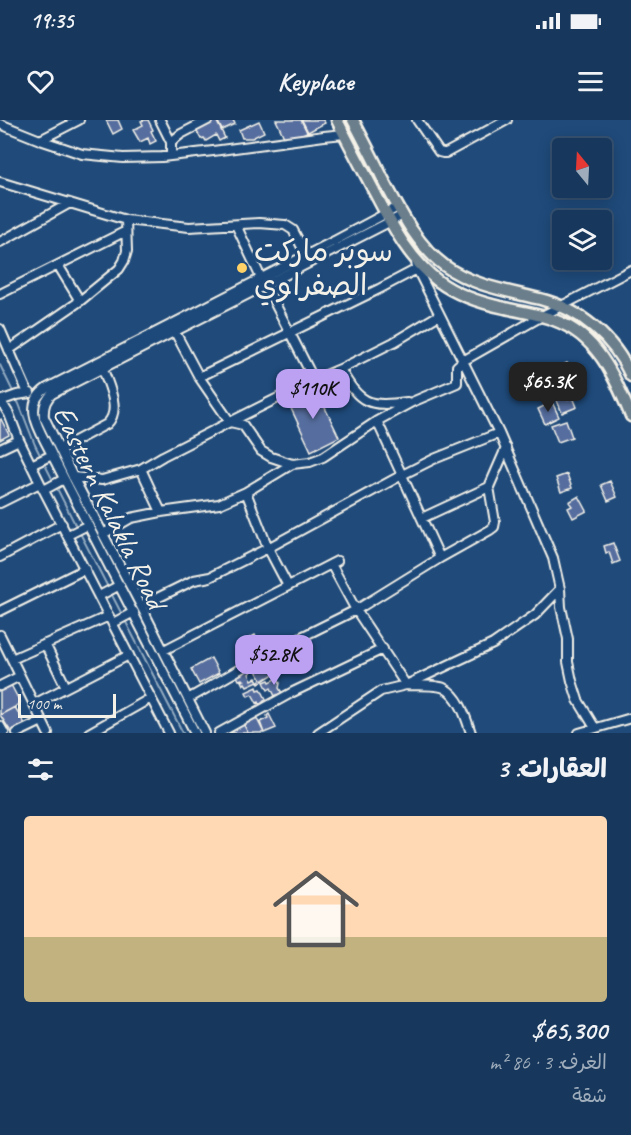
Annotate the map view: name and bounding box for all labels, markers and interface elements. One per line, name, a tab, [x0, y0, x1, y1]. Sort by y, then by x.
text: 19:35	[30, 7, 73, 35]
text: Keyplace	[278, 64, 353, 98]
icon: heart	[24, 65, 57, 98]
icon: menu	[574, 65, 607, 98]
north arrow	[552, 138, 612, 198]
map controls	[552, 138, 612, 270]
button: layers	[552, 210, 612, 270]
place label: سوبر ماركت الصفراوي	[254, 232, 393, 306]
marker: سوبر ماركت الصفراوي	[235, 261, 249, 275]
pin: $65.3K	[499, 362, 597, 413]
pin: $110K	[271, 369, 355, 420]
text: $65.3K	[523, 369, 573, 394]
text: $110K	[290, 376, 336, 401]
street label: Eastern Kalakla Road	[44, 399, 177, 619]
pin: $52.8K	[225, 635, 323, 686]
text: $52.8K	[249, 642, 299, 667]
scale bar	[18, 691, 116, 718]
text: 100 m	[27, 694, 61, 714]
text: العقارات: 3	[497, 752, 607, 785]
icon: filters	[24, 753, 57, 786]
icon: home	[262, 855, 370, 963]
text: $65,300	[532, 1014, 607, 1047]
text: الغرف: 3 · 86 m²	[489, 1050, 607, 1075]
text: شقة	[572, 1083, 607, 1108]

